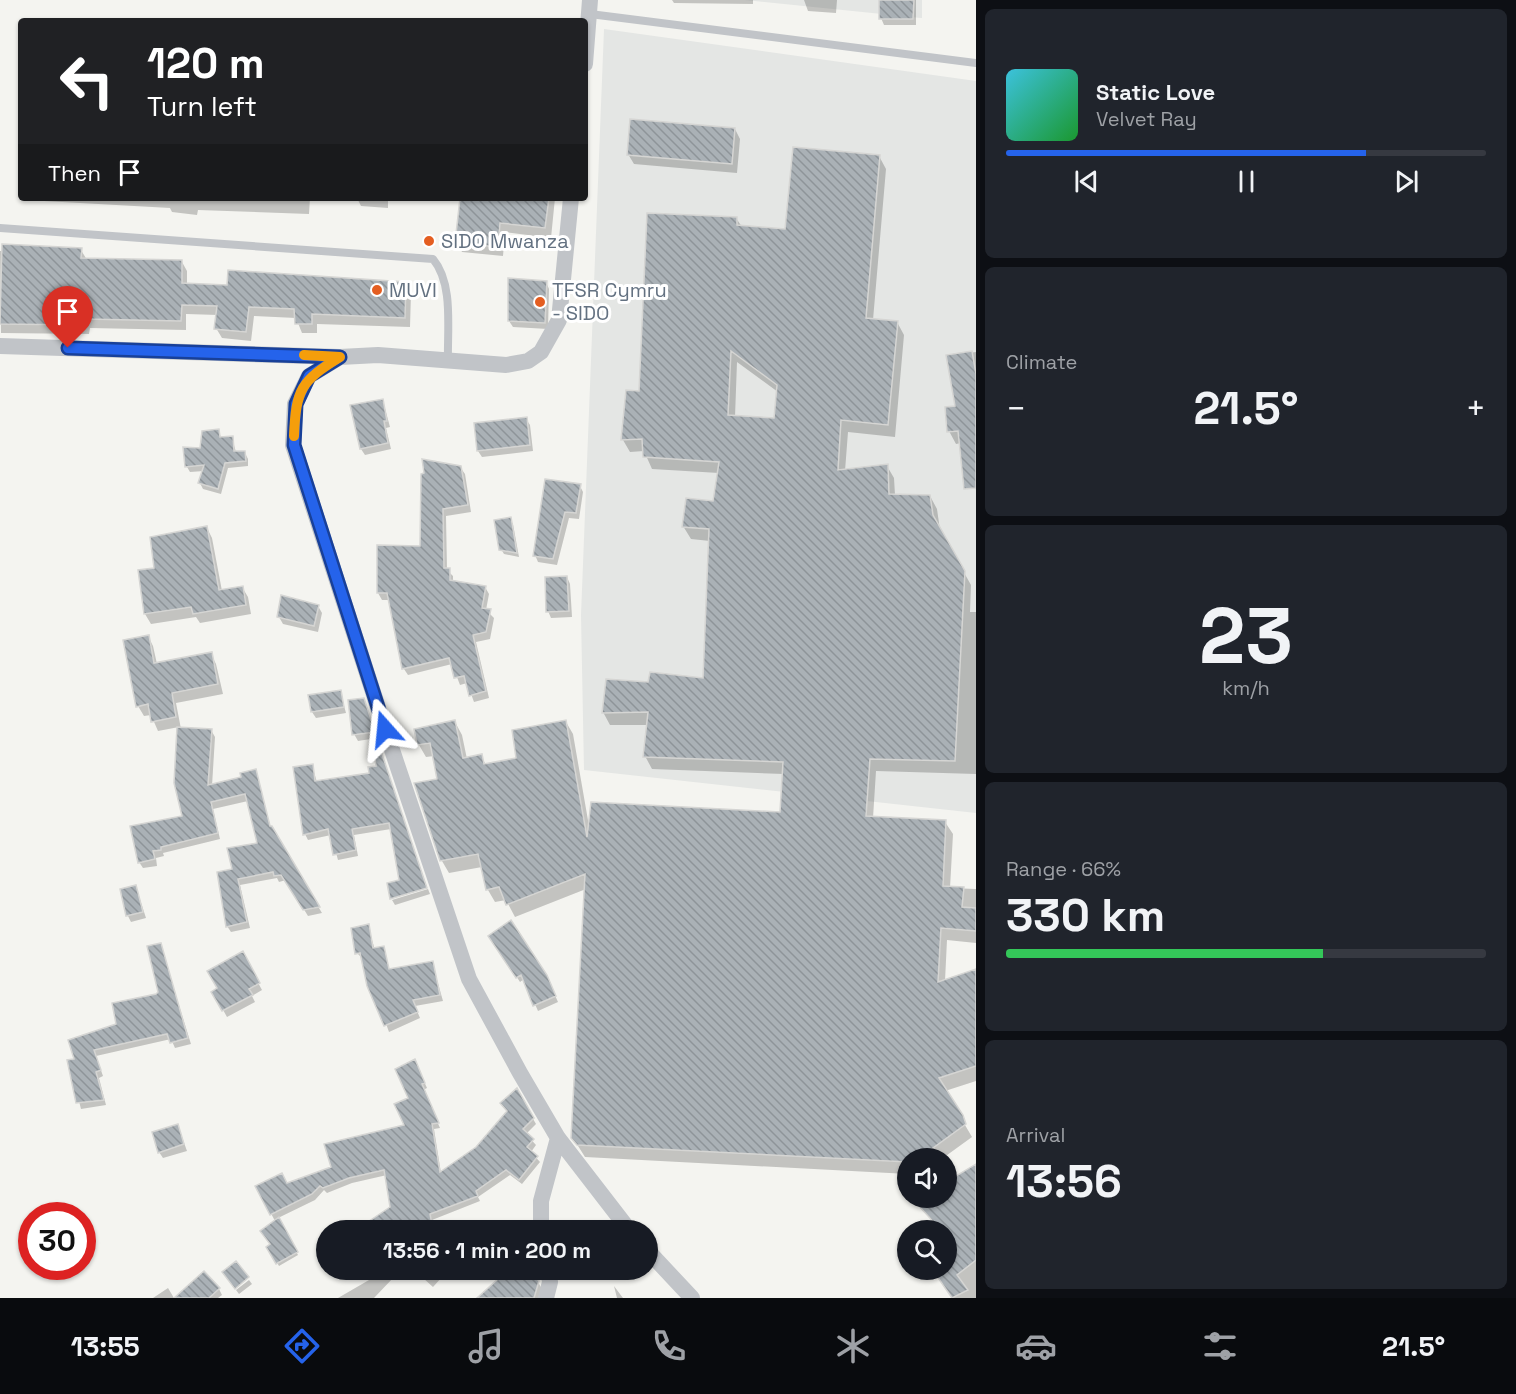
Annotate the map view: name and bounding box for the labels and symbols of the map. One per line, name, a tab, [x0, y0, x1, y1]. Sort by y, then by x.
place label: SIDO Mwanza	[441, 228, 569, 254]
marker: SIDO Mwanza	[422, 234, 436, 248]
place label: MUVI	[389, 277, 437, 303]
place label: TFSR Cymru - SIDO	[552, 277, 667, 326]
marker: MUVI	[370, 283, 384, 297]
pin	[42, 286, 93, 348]
marker: TFSR Cymru - SIDO	[533, 295, 547, 309]
position arrow	[353, 697, 417, 761]
speed limit sign: 30	[18, 1202, 96, 1280]

